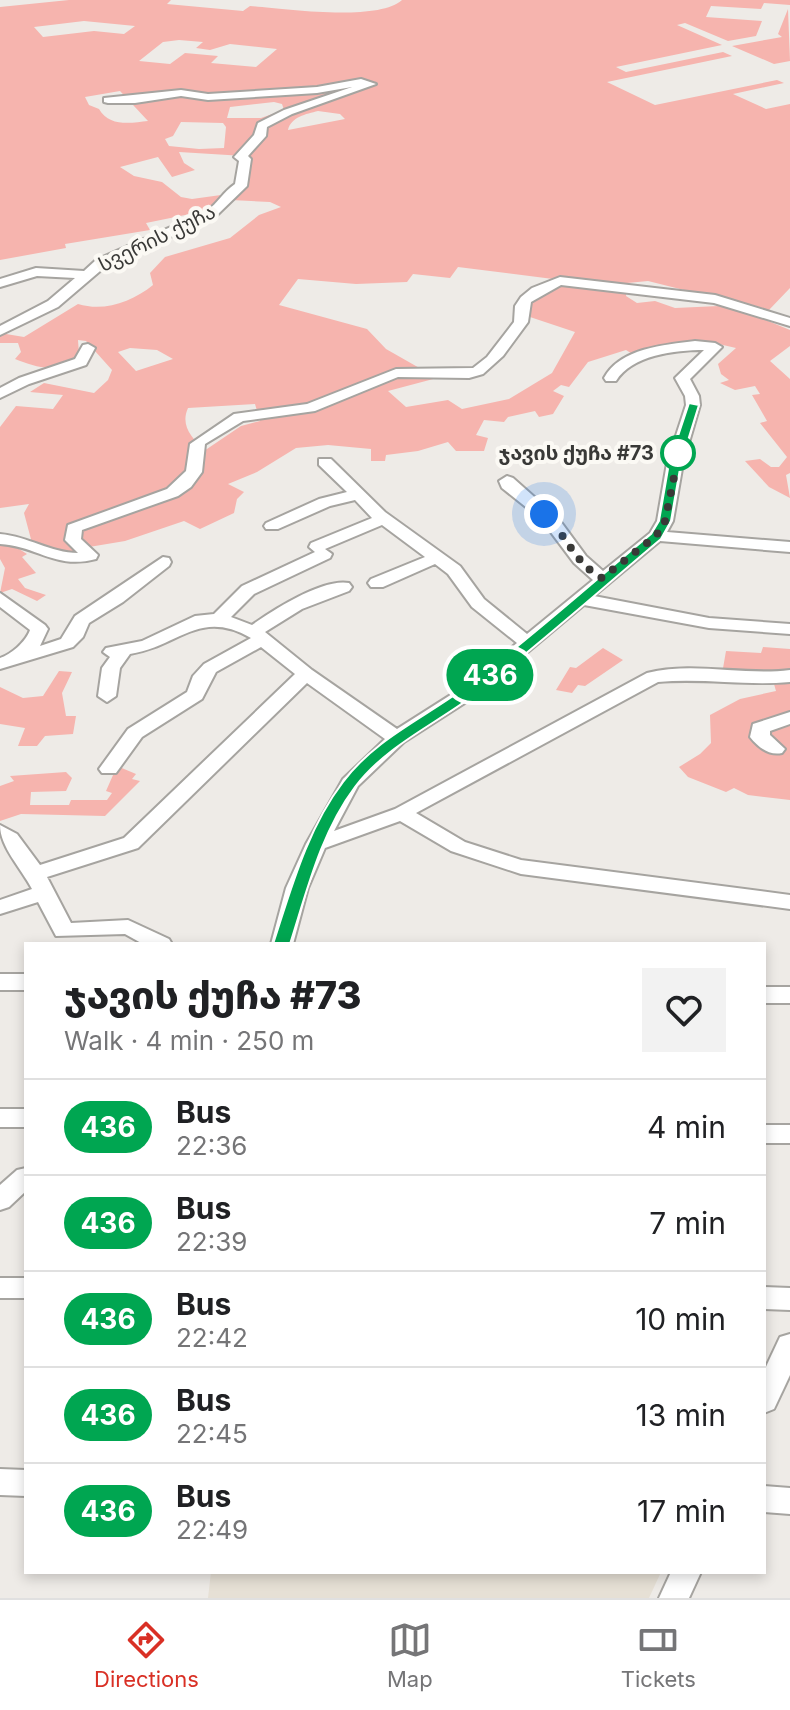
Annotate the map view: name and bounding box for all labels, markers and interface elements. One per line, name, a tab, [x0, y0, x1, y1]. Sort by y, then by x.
street label: სვერის ქუჩა	[95, 199, 219, 277]
marker: ჯავის ქუჩა #73	[661, 436, 695, 470]
place label: ჯავის ქუჩა #73	[499, 441, 654, 465]
your location	[524, 494, 564, 534]
line badge: 436	[444, 649, 536, 701]
text: 436	[462, 658, 518, 692]
button: heart	[642, 968, 726, 1052]
text: ჯავის ქუჩა #73	[64, 972, 362, 1018]
text: Walk · 4 min · 250 m	[64, 1025, 314, 1056]
text: Bus	[176, 1094, 231, 1130]
text: 4 min	[647, 1109, 726, 1145]
text: 436	[80, 1110, 136, 1144]
text: 22:36	[176, 1130, 247, 1161]
text: Bus	[176, 1190, 231, 1226]
text: 7 min	[649, 1205, 726, 1241]
text: 436	[80, 1206, 136, 1240]
text: 22:39	[176, 1226, 247, 1257]
text: Bus	[176, 1286, 231, 1322]
text: 10 min	[635, 1301, 726, 1337]
text: 436	[80, 1302, 136, 1336]
text: 22:42	[176, 1322, 248, 1353]
text: Bus	[176, 1382, 231, 1418]
text: 13 min	[636, 1397, 726, 1433]
text: 436	[80, 1398, 136, 1432]
text: 22:45	[176, 1418, 248, 1449]
text: Bus	[176, 1478, 231, 1514]
text: 17 min	[637, 1493, 726, 1529]
text: 436	[80, 1494, 136, 1528]
text: 22:49	[176, 1514, 248, 1545]
tab: Directions	[94, 1618, 199, 1692]
tab: Map	[387, 1618, 433, 1692]
tab: Tickets	[621, 1618, 696, 1692]

